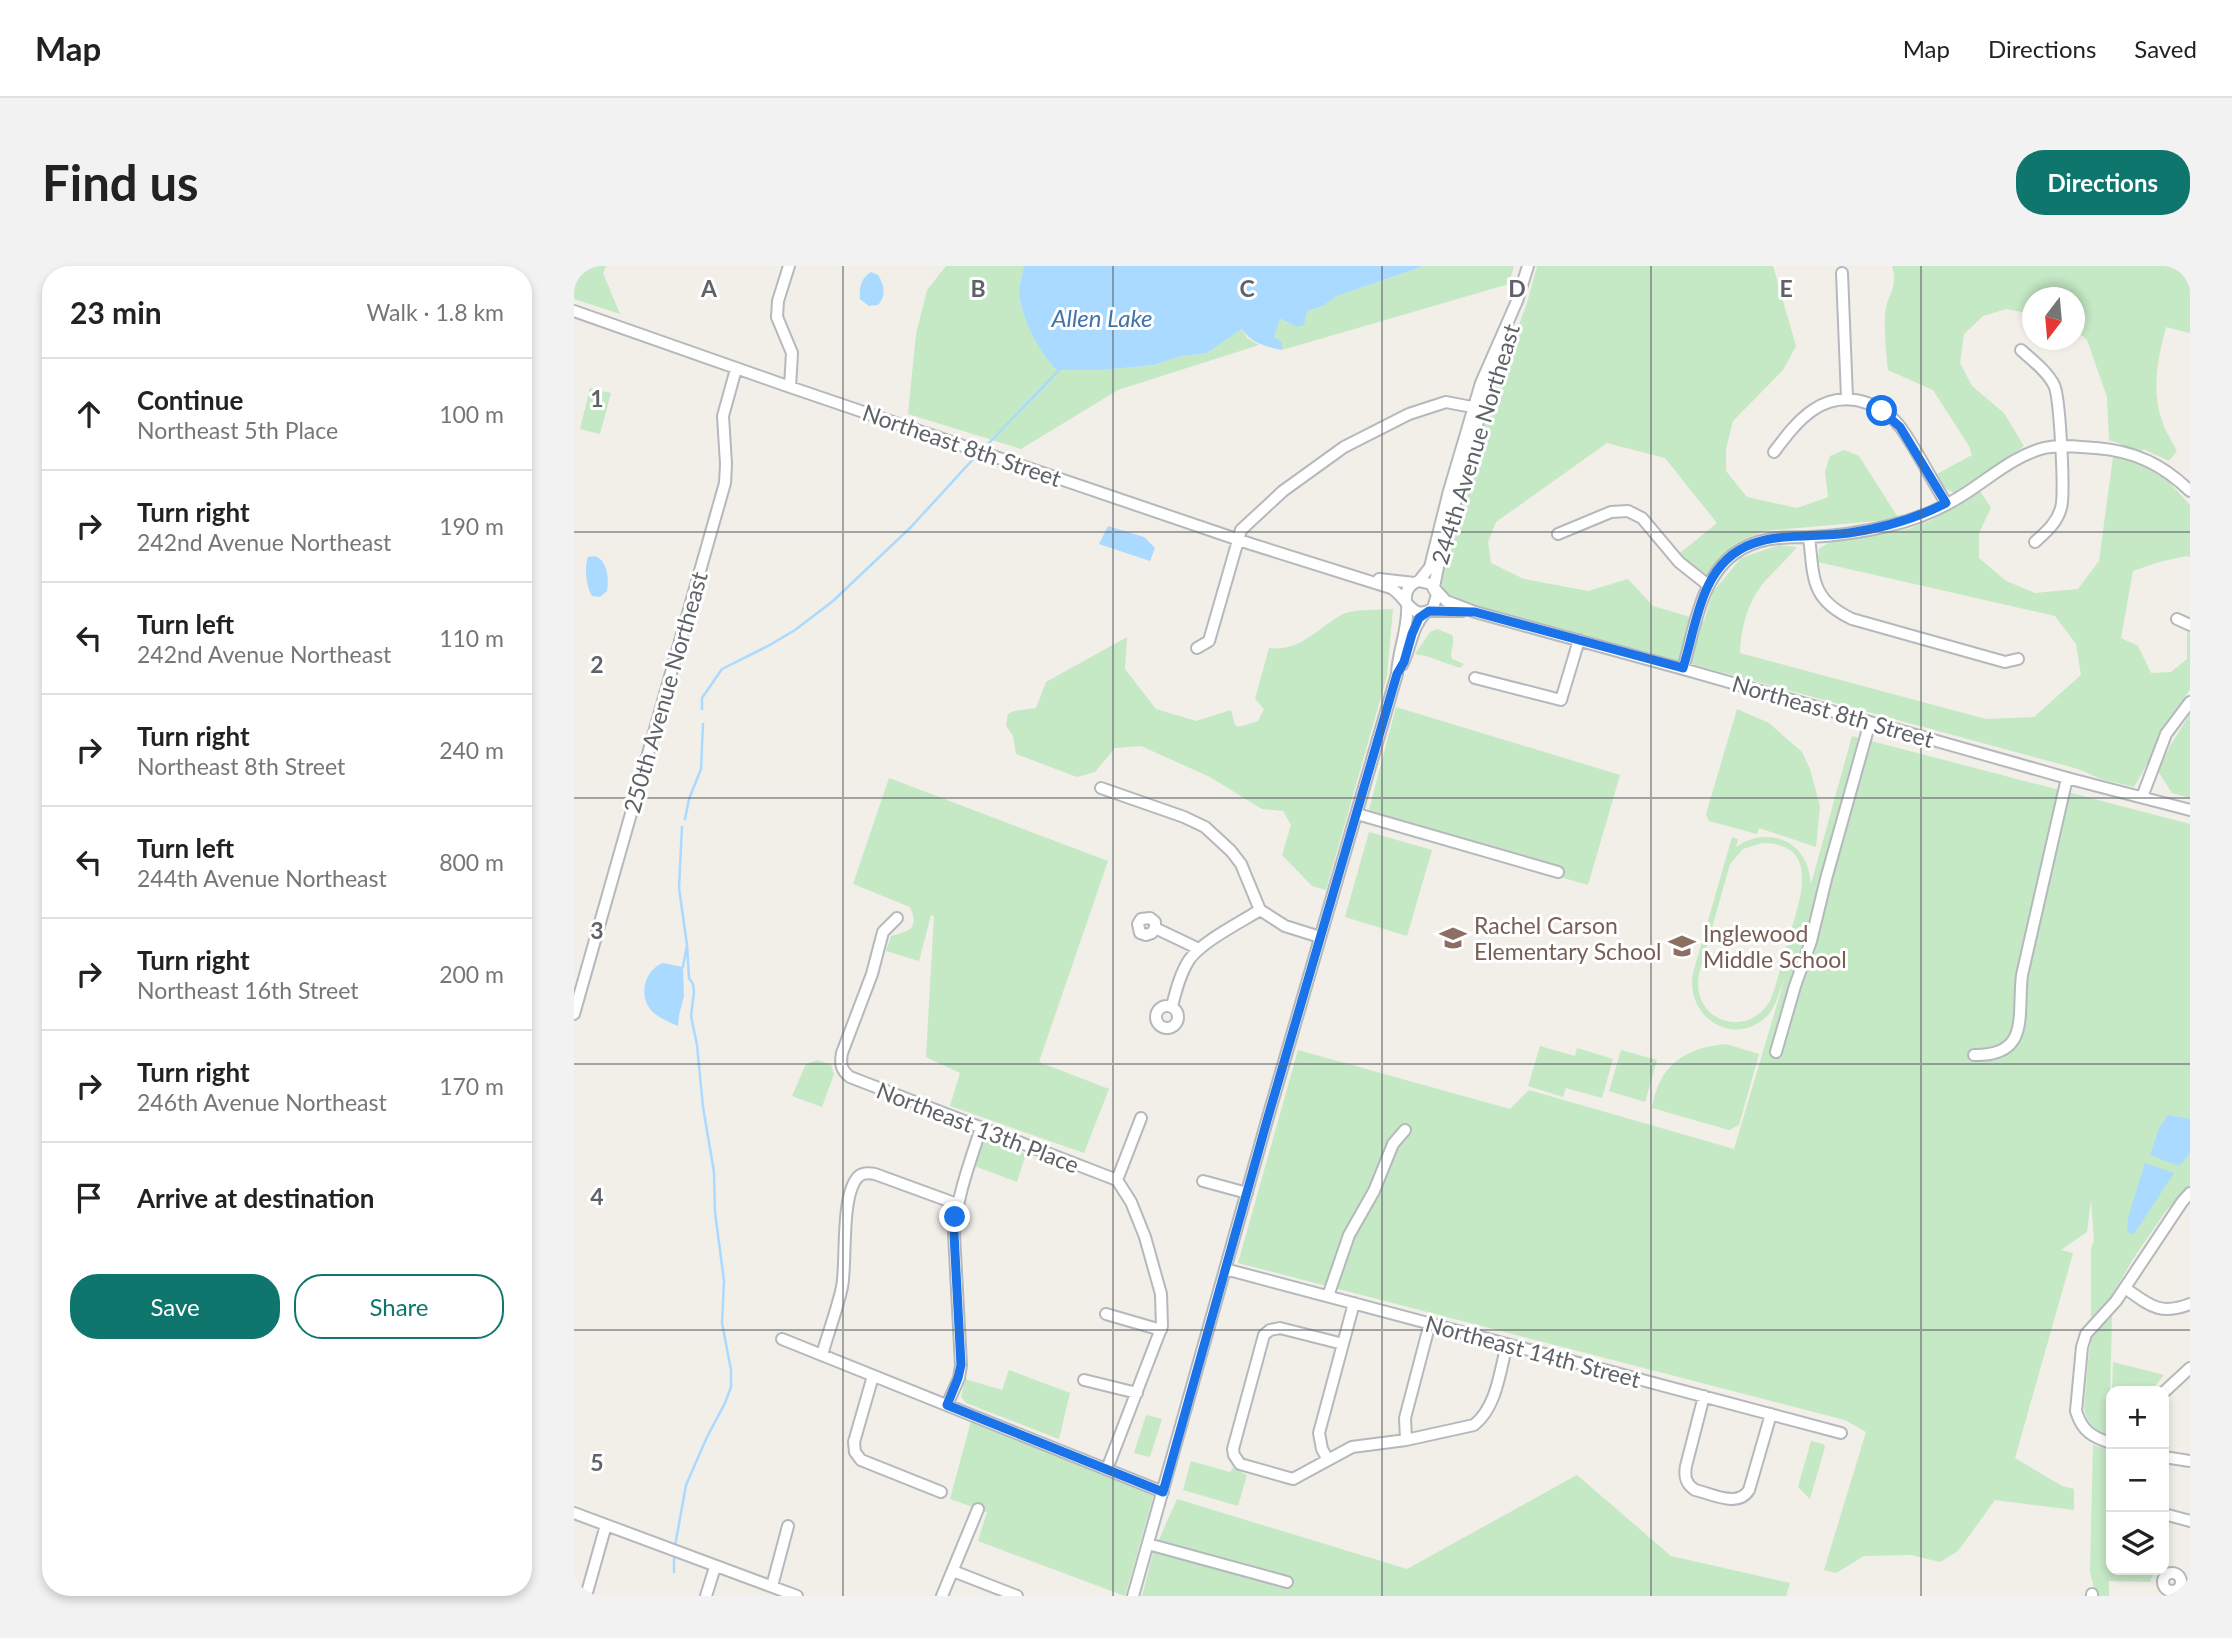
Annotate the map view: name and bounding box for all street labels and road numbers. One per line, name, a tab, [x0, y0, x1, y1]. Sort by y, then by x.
street label: 244th Avenue Northeast	[1425, 320, 1525, 568]
street label: Northeast 8th Street	[859, 398, 1066, 492]
street label: 250th Avenue Northeast	[617, 567, 713, 816]
street label: Northeast 8th Street	[1729, 669, 1938, 753]
street label: Northeast 13th Place	[873, 1075, 1083, 1179]
street label: Northeast 14th Street	[1422, 1309, 1644, 1393]

